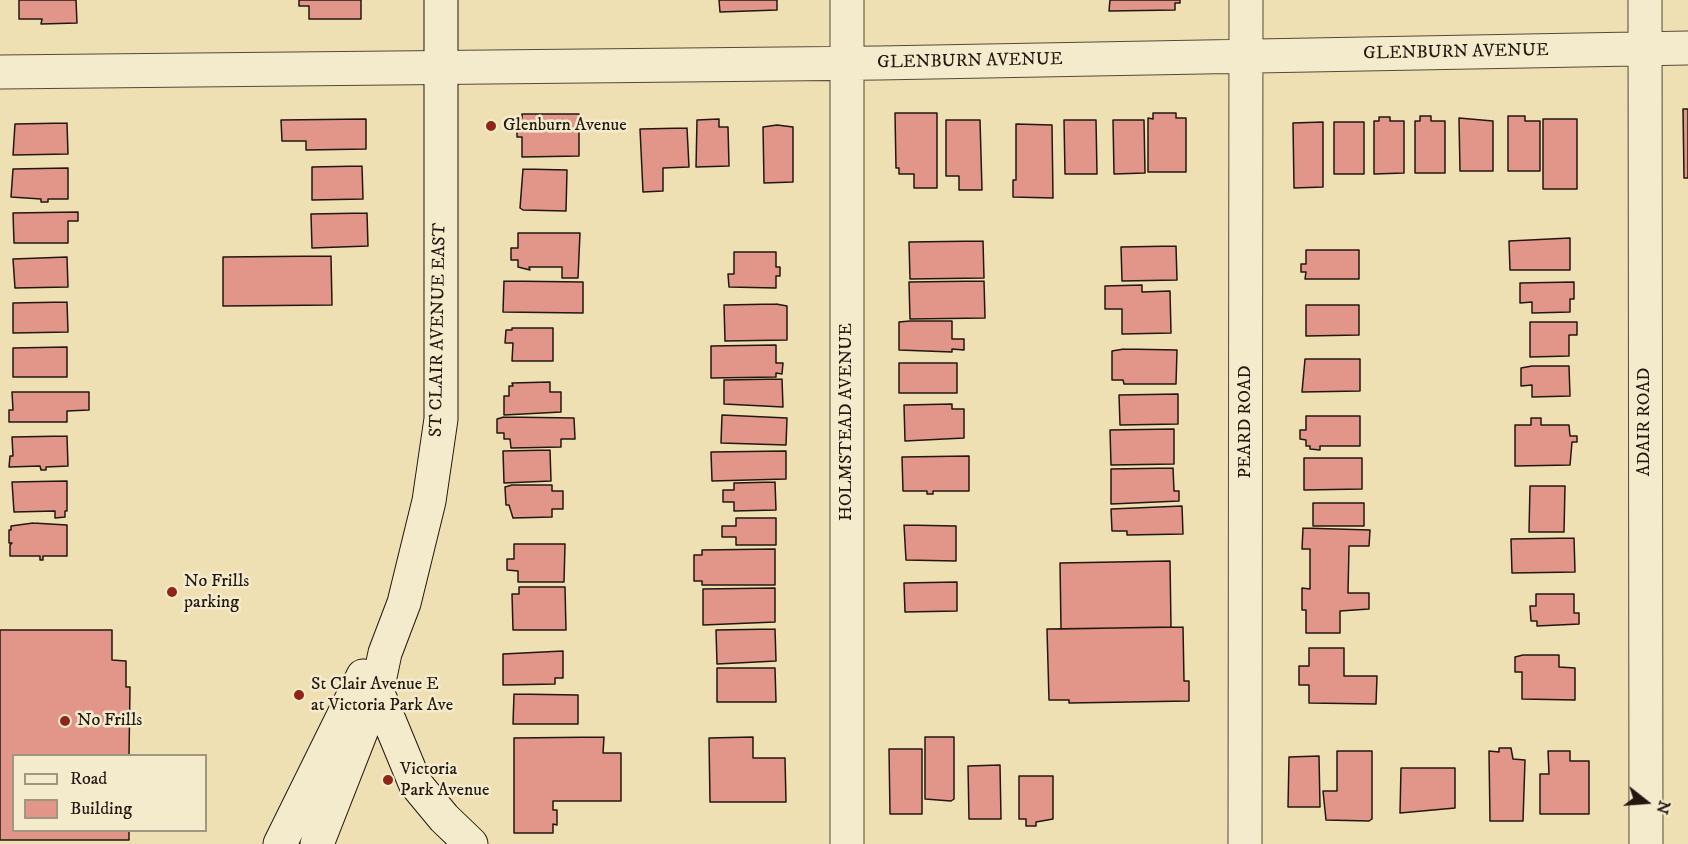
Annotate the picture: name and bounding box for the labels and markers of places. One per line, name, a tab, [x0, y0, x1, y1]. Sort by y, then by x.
place label: Glenburn Avenue	[503, 115, 627, 137]
marker: Glenburn Avenue	[484, 119, 498, 133]
place label: No Frills parking	[184, 571, 249, 614]
marker: No Frills parking	[165, 585, 179, 599]
place label: St Clair Avenue E at Victoria Park Ave	[311, 674, 453, 716]
marker: St Clair Avenue E at Victoria Park Ave	[292, 688, 306, 702]
place label: No Frills	[77, 710, 142, 732]
marker: No Frills	[58, 714, 72, 728]
place label: Victoria Park Avenue	[400, 759, 489, 802]
marker: Victoria Park Avenue	[381, 773, 395, 787]

